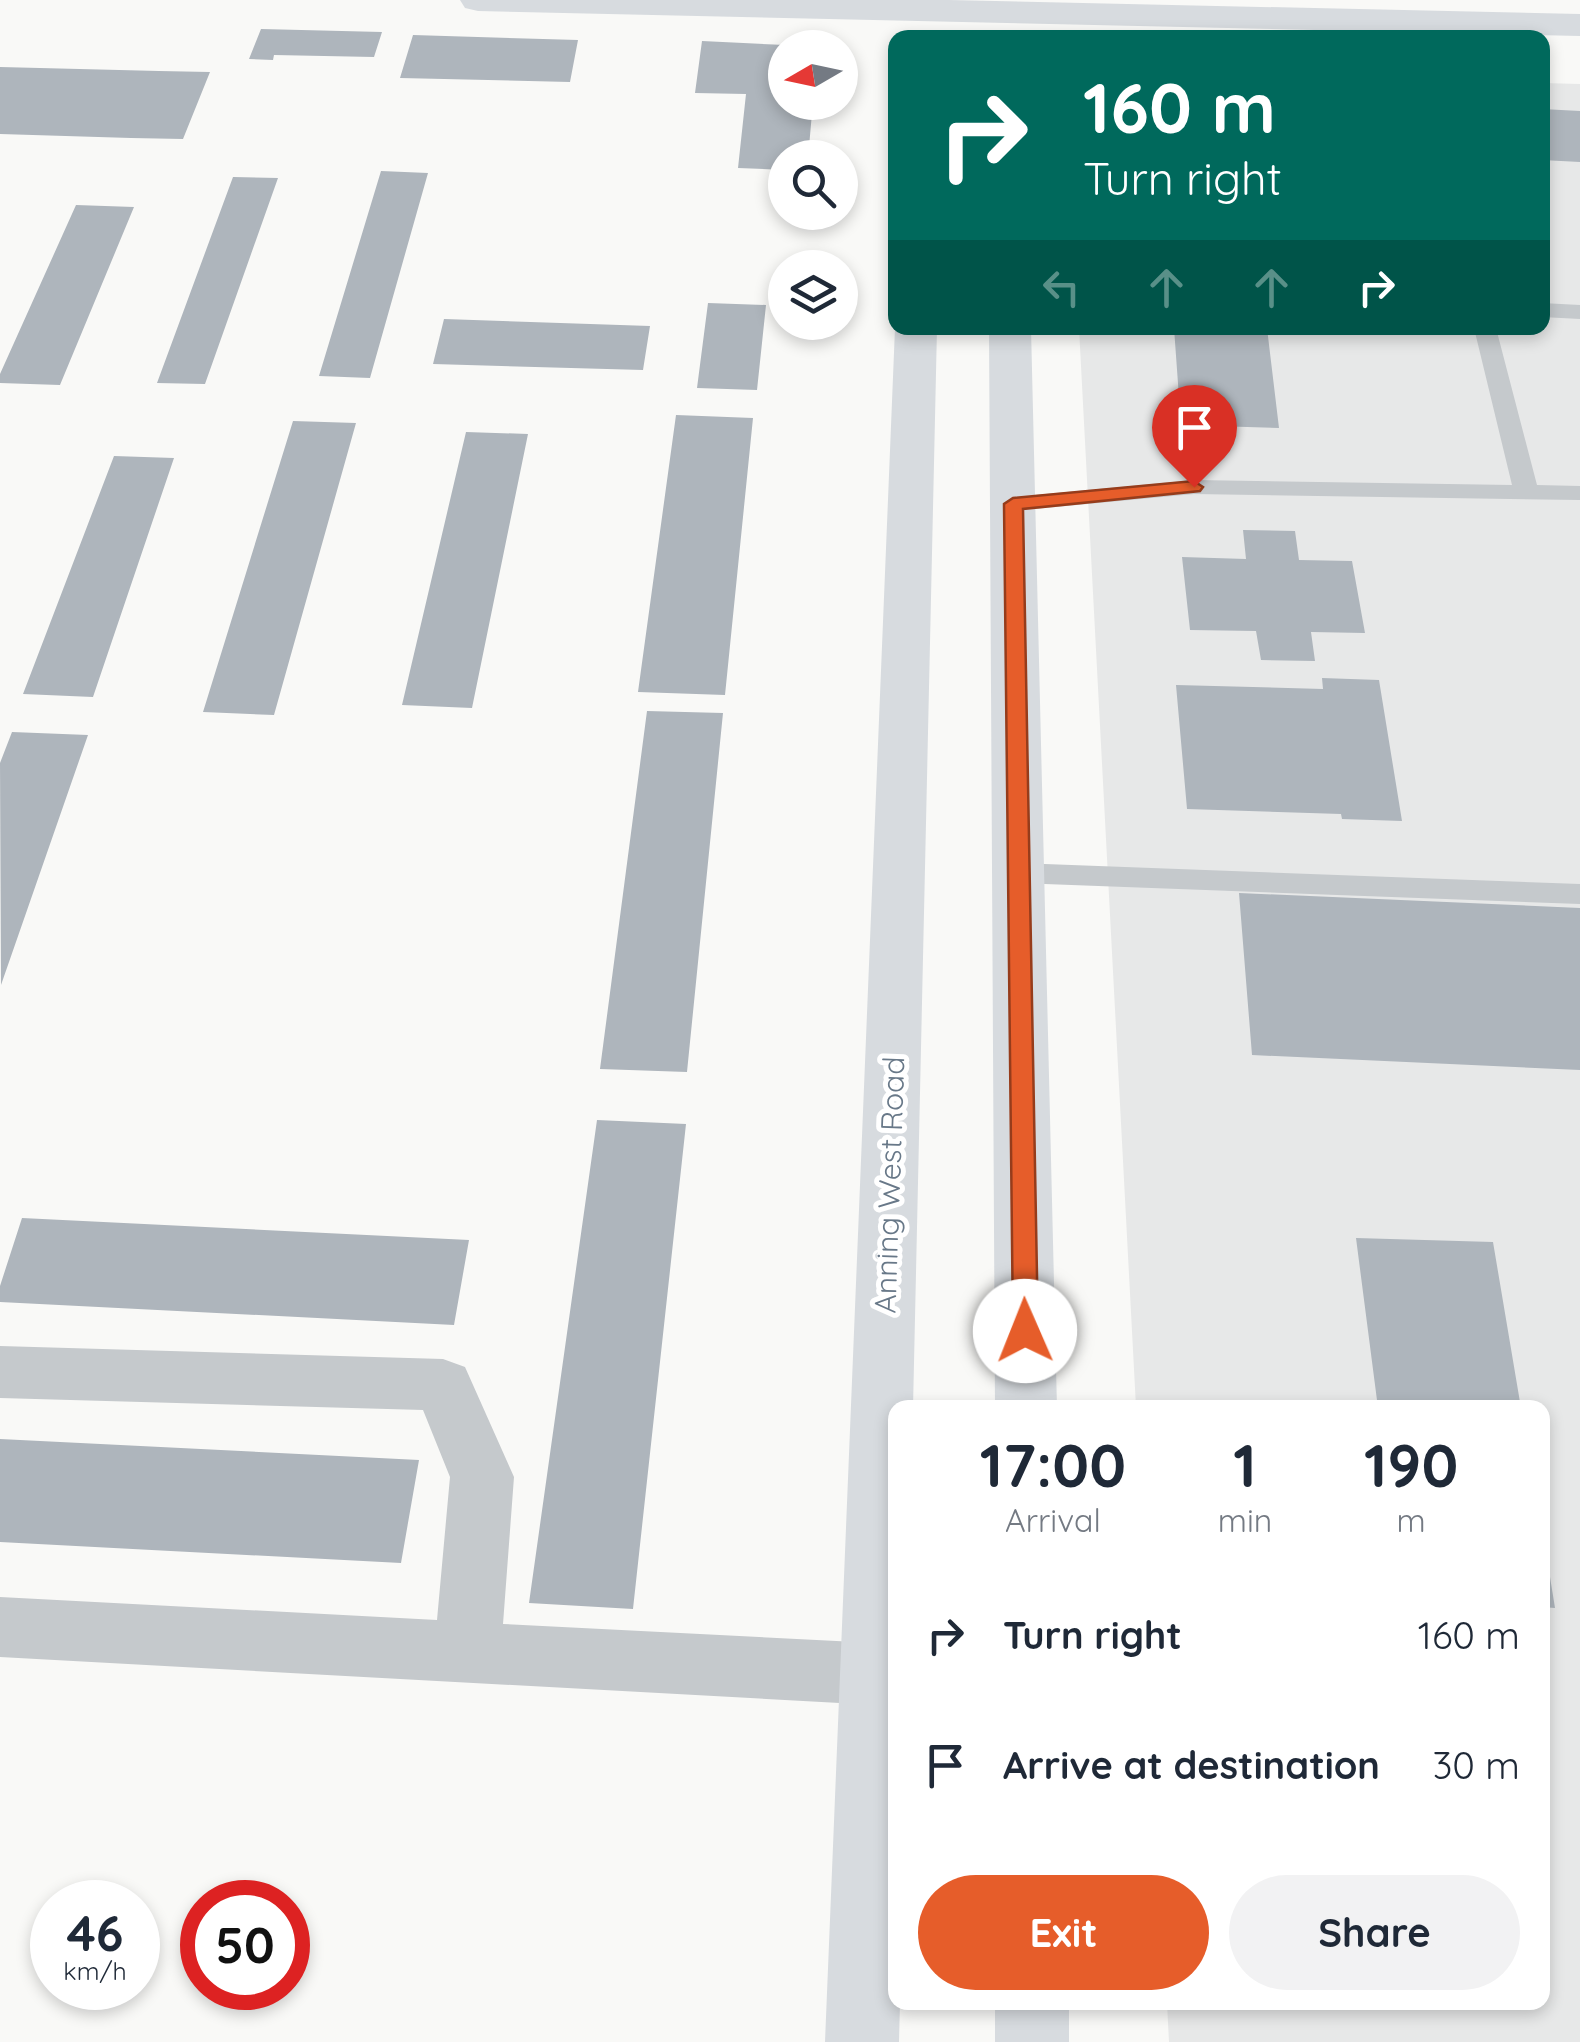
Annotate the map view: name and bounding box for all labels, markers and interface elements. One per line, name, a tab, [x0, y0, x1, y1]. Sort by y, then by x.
north arrow	[768, 30, 858, 120]
map controls	[768, 30, 858, 340]
text: 160 m	[1083, 63, 1276, 151]
icon: right	[918, 70, 1048, 200]
button: search	[768, 140, 858, 230]
text: Turn right	[1083, 150, 1282, 206]
button: layers	[768, 250, 858, 340]
icon: left	[1034, 260, 1089, 315]
icon: ahead	[1139, 260, 1194, 315]
icon: ahead	[1244, 260, 1299, 315]
icon: right	[1349, 260, 1404, 315]
pin	[1152, 385, 1237, 488]
icon: arrive	[1167, 400, 1222, 455]
street label: Anning West Road	[866, 1056, 912, 1314]
position arrow	[973, 1279, 1077, 1383]
text: 17:00	[980, 1427, 1126, 1502]
text: 1	[1233, 1427, 1257, 1502]
text: 190	[1364, 1427, 1458, 1502]
text: Arrival	[1005, 1500, 1101, 1540]
text: min	[1218, 1500, 1272, 1540]
text: m	[1397, 1500, 1426, 1540]
icon: right	[918, 1608, 973, 1663]
text: Turn right	[1003, 1611, 1182, 1659]
text: 160 m	[1418, 1611, 1520, 1659]
icon: arrive	[918, 1738, 973, 1793]
text: Arrive at destination	[1003, 1741, 1380, 1789]
text: 30 m	[1432, 1741, 1520, 1789]
button: Exit	[918, 1875, 1209, 1990]
button: Share	[1229, 1875, 1520, 1990]
speed limit sign: 50	[180, 1880, 310, 2010]
text: 46	[66, 1901, 124, 1964]
text: km/h	[63, 1955, 127, 1986]

